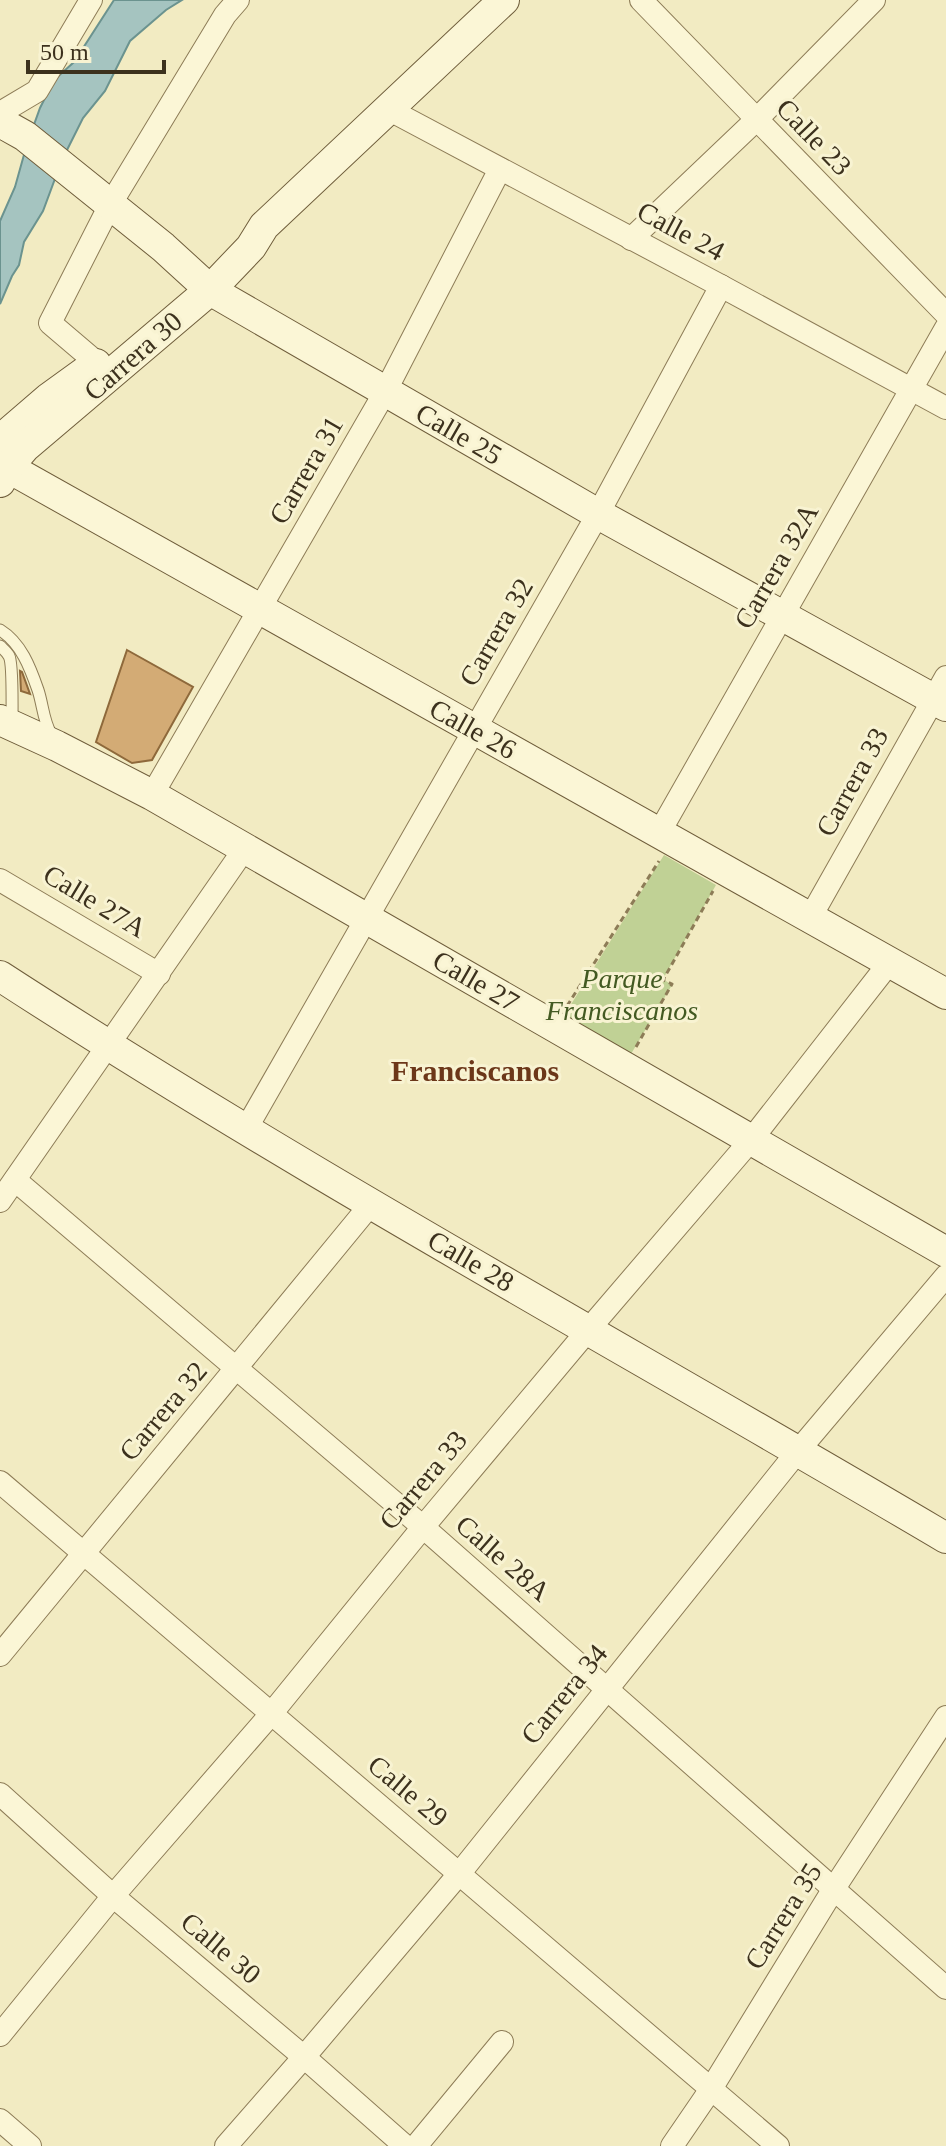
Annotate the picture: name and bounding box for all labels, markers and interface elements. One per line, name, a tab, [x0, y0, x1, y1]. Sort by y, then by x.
scale bar	[28, 24, 164, 74]
text: 50 m	[40, 39, 89, 65]
street label: Calle 23	[770, 92, 858, 182]
street label: Calle 24	[632, 195, 730, 267]
street label: Carrera 30	[78, 305, 188, 407]
street label: Calle 25	[411, 397, 507, 471]
street label: Carrera 31	[263, 411, 349, 529]
street label: Carrera 32A	[728, 497, 825, 634]
street label: Carrera 32	[453, 573, 539, 691]
street label: Calle 26	[424, 693, 522, 765]
street label: Carrera 33	[810, 722, 894, 842]
street label: Calle 27A	[38, 858, 153, 944]
street label: Calle 27	[428, 944, 524, 1018]
park label: Parque Franciscanos	[545, 963, 698, 1026]
district label: Franciscanos	[391, 1054, 559, 1087]
street label: Calle 28	[423, 1224, 519, 1298]
street label: Carrera 32	[113, 1355, 213, 1467]
street label: Carrera 33	[373, 1424, 473, 1536]
street label: Calle 28A	[450, 1509, 557, 1608]
street label: Carrera 34	[515, 1638, 613, 1750]
street label: Calle 29	[362, 1749, 454, 1833]
street label: Carrera 35	[738, 1857, 828, 1975]
street label: Calle 30	[175, 1906, 267, 1990]

